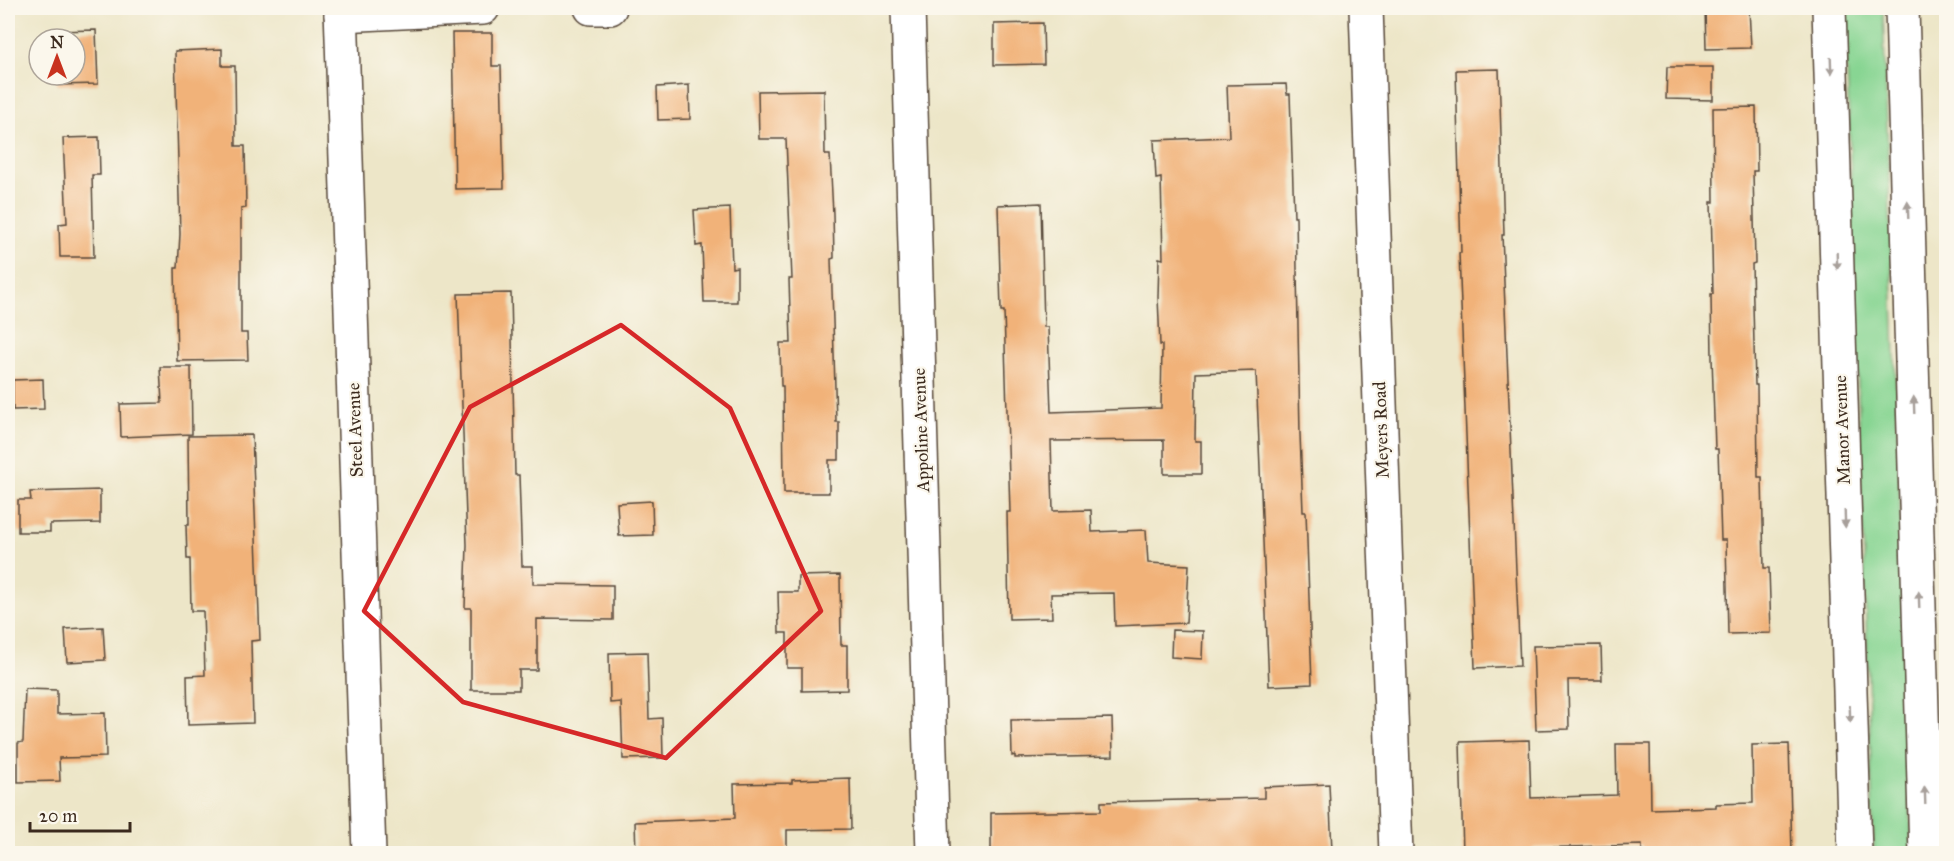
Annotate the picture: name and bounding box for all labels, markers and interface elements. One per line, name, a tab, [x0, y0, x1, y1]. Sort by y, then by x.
north arrow	[27, 27, 87, 87]
text: N	[50, 33, 64, 52]
one-way arrow	[1826, 56, 1836, 75]
one-way arrow	[1904, 201, 1913, 220]
one-way arrow	[1832, 251, 1841, 270]
street label: Appoline Avenue	[908, 368, 934, 493]
street label: Manor Avenue	[1829, 375, 1855, 485]
street label: Meyers Road	[1368, 381, 1394, 479]
street label: Steel Avenue	[342, 382, 368, 478]
one-way arrow	[1909, 396, 1919, 415]
one-way arrow	[1840, 509, 1849, 528]
one-way arrow	[1915, 591, 1924, 610]
one-way arrow	[1846, 704, 1855, 723]
one-way arrow	[1920, 786, 1929, 805]
scale bar	[30, 795, 130, 833]
text: 20 m	[39, 805, 77, 827]

